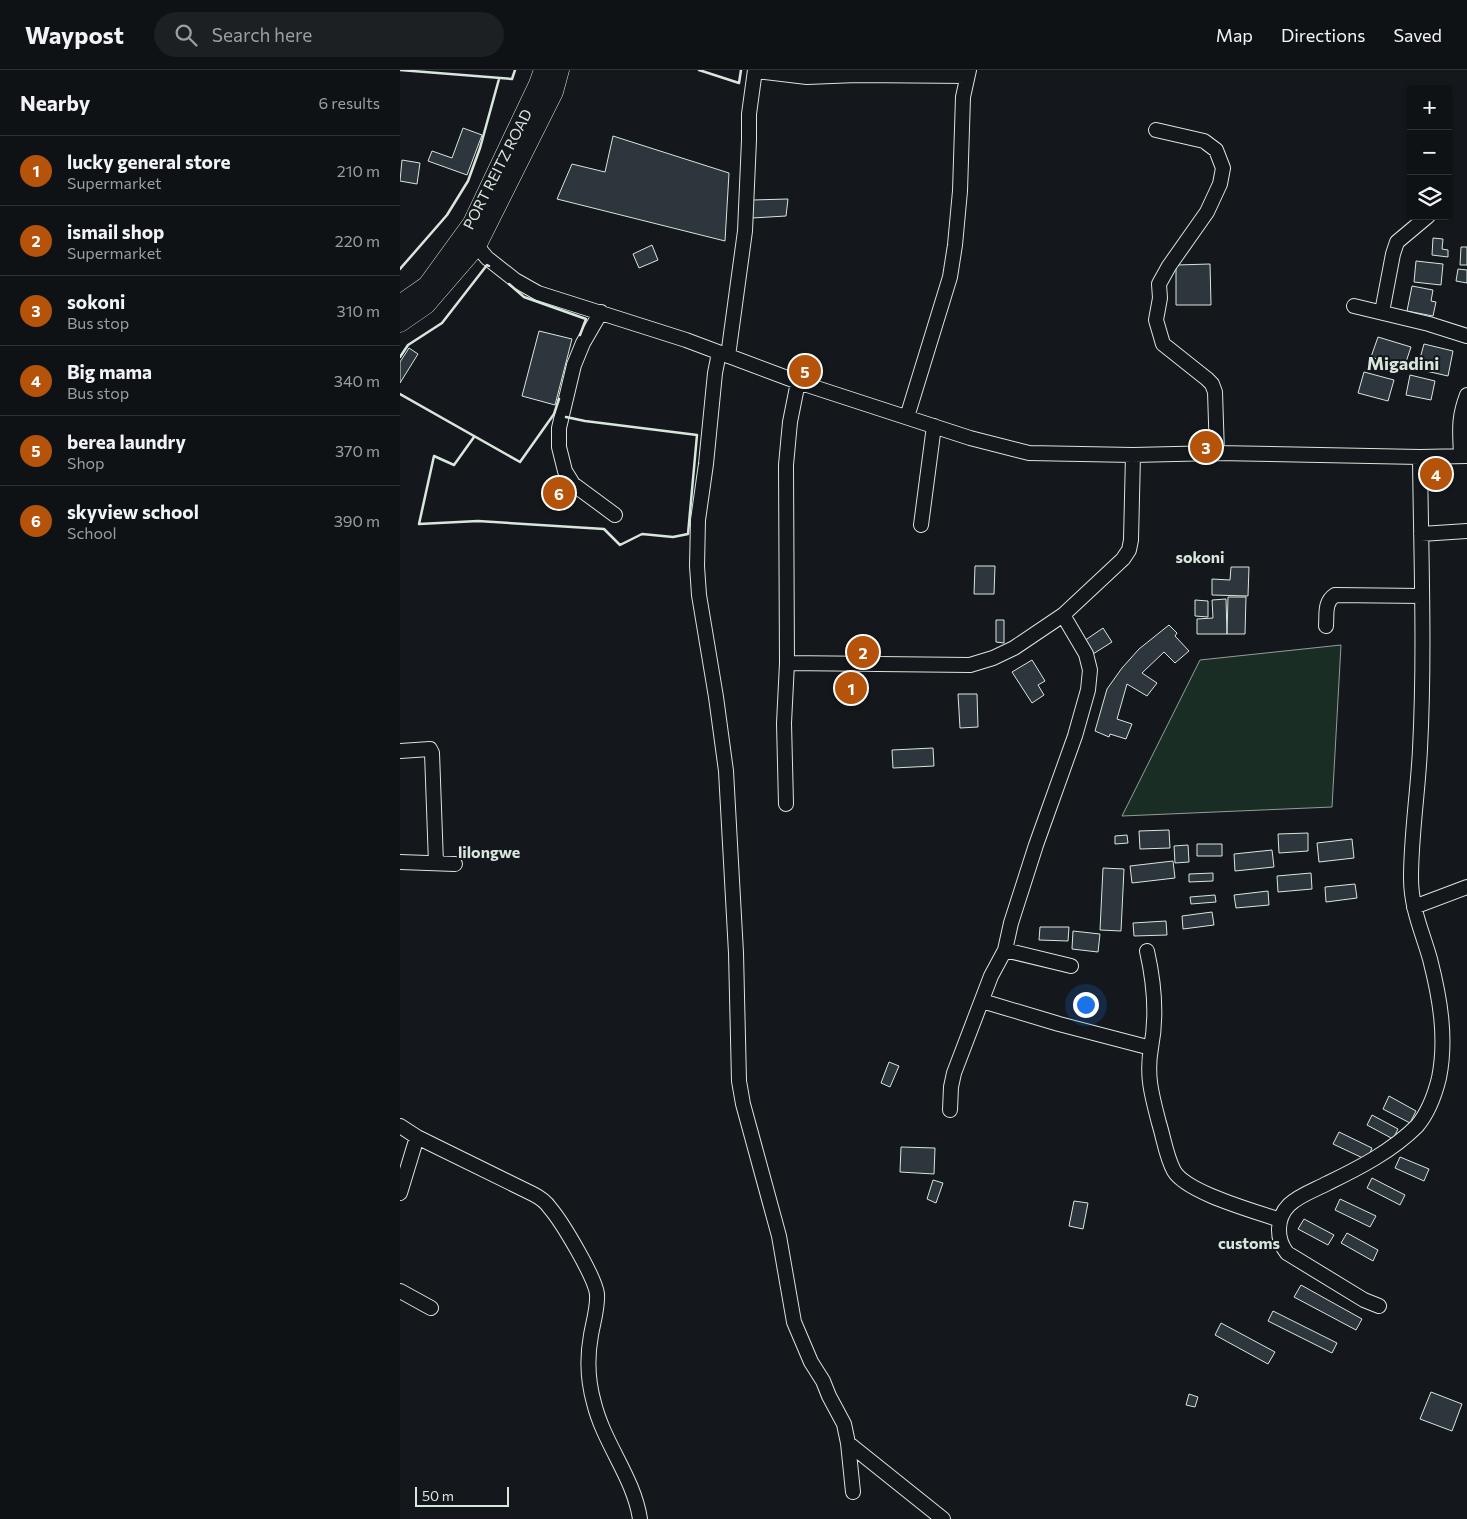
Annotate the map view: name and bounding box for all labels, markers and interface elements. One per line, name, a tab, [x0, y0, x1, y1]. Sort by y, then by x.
search box	[154, 12, 504, 57]
text: Waypost	[25, 20, 124, 49]
icon: search	[172, 21, 200, 49]
text: Search here	[212, 23, 312, 46]
text: Map	[1216, 24, 1253, 46]
text: Directions	[1281, 24, 1365, 46]
text: Saved	[1393, 24, 1442, 46]
map controls	[1407, 85, 1452, 220]
button: +	[1407, 85, 1452, 130]
text: Nearby	[20, 90, 90, 115]
text: 6 results	[319, 93, 380, 112]
street label: PORT REITZ ROAD	[459, 106, 535, 232]
button: −	[1407, 130, 1452, 175]
text: lucky general store	[67, 150, 231, 173]
text: 1	[32, 161, 40, 180]
text: 210 m	[337, 161, 380, 180]
text: Supermarket	[67, 173, 162, 192]
button: layers	[1407, 175, 1452, 220]
text: ismail shop	[67, 220, 164, 243]
text: 2	[31, 231, 41, 250]
text: 220 m	[335, 231, 380, 250]
text: Supermarket	[67, 243, 162, 262]
text: sokoni	[67, 290, 125, 313]
text: 3	[31, 301, 41, 320]
text: 310 m	[337, 301, 380, 320]
text: Bus stop	[67, 313, 129, 332]
pin: 5	[789, 352, 821, 390]
district label: Migadini	[1367, 352, 1439, 374]
text: Big mama	[67, 360, 152, 383]
text: 4	[31, 371, 41, 390]
text: 340 m	[334, 371, 380, 390]
text: Bus stop	[67, 383, 129, 402]
pin: 3	[1190, 428, 1222, 466]
text: berea laundry	[67, 430, 186, 453]
text: 5	[31, 441, 41, 460]
text: 370 m	[335, 441, 380, 460]
text: Shop	[67, 453, 105, 472]
pin: 4	[1420, 455, 1452, 493]
pin: 6	[543, 474, 575, 512]
text: skyview school	[67, 500, 199, 523]
text: 6	[31, 511, 41, 530]
text: 390 m	[334, 511, 380, 530]
text: School	[67, 523, 117, 542]
district label: sokoni	[1175, 547, 1225, 566]
pin: 2	[847, 633, 879, 671]
pin: 1	[835, 669, 867, 707]
district label: lilongwe	[458, 842, 520, 861]
your location	[1073, 992, 1099, 1018]
district label: customs	[1218, 1233, 1280, 1252]
scale bar	[415, 1484, 509, 1507]
text: 50 m	[422, 1487, 454, 1504]

